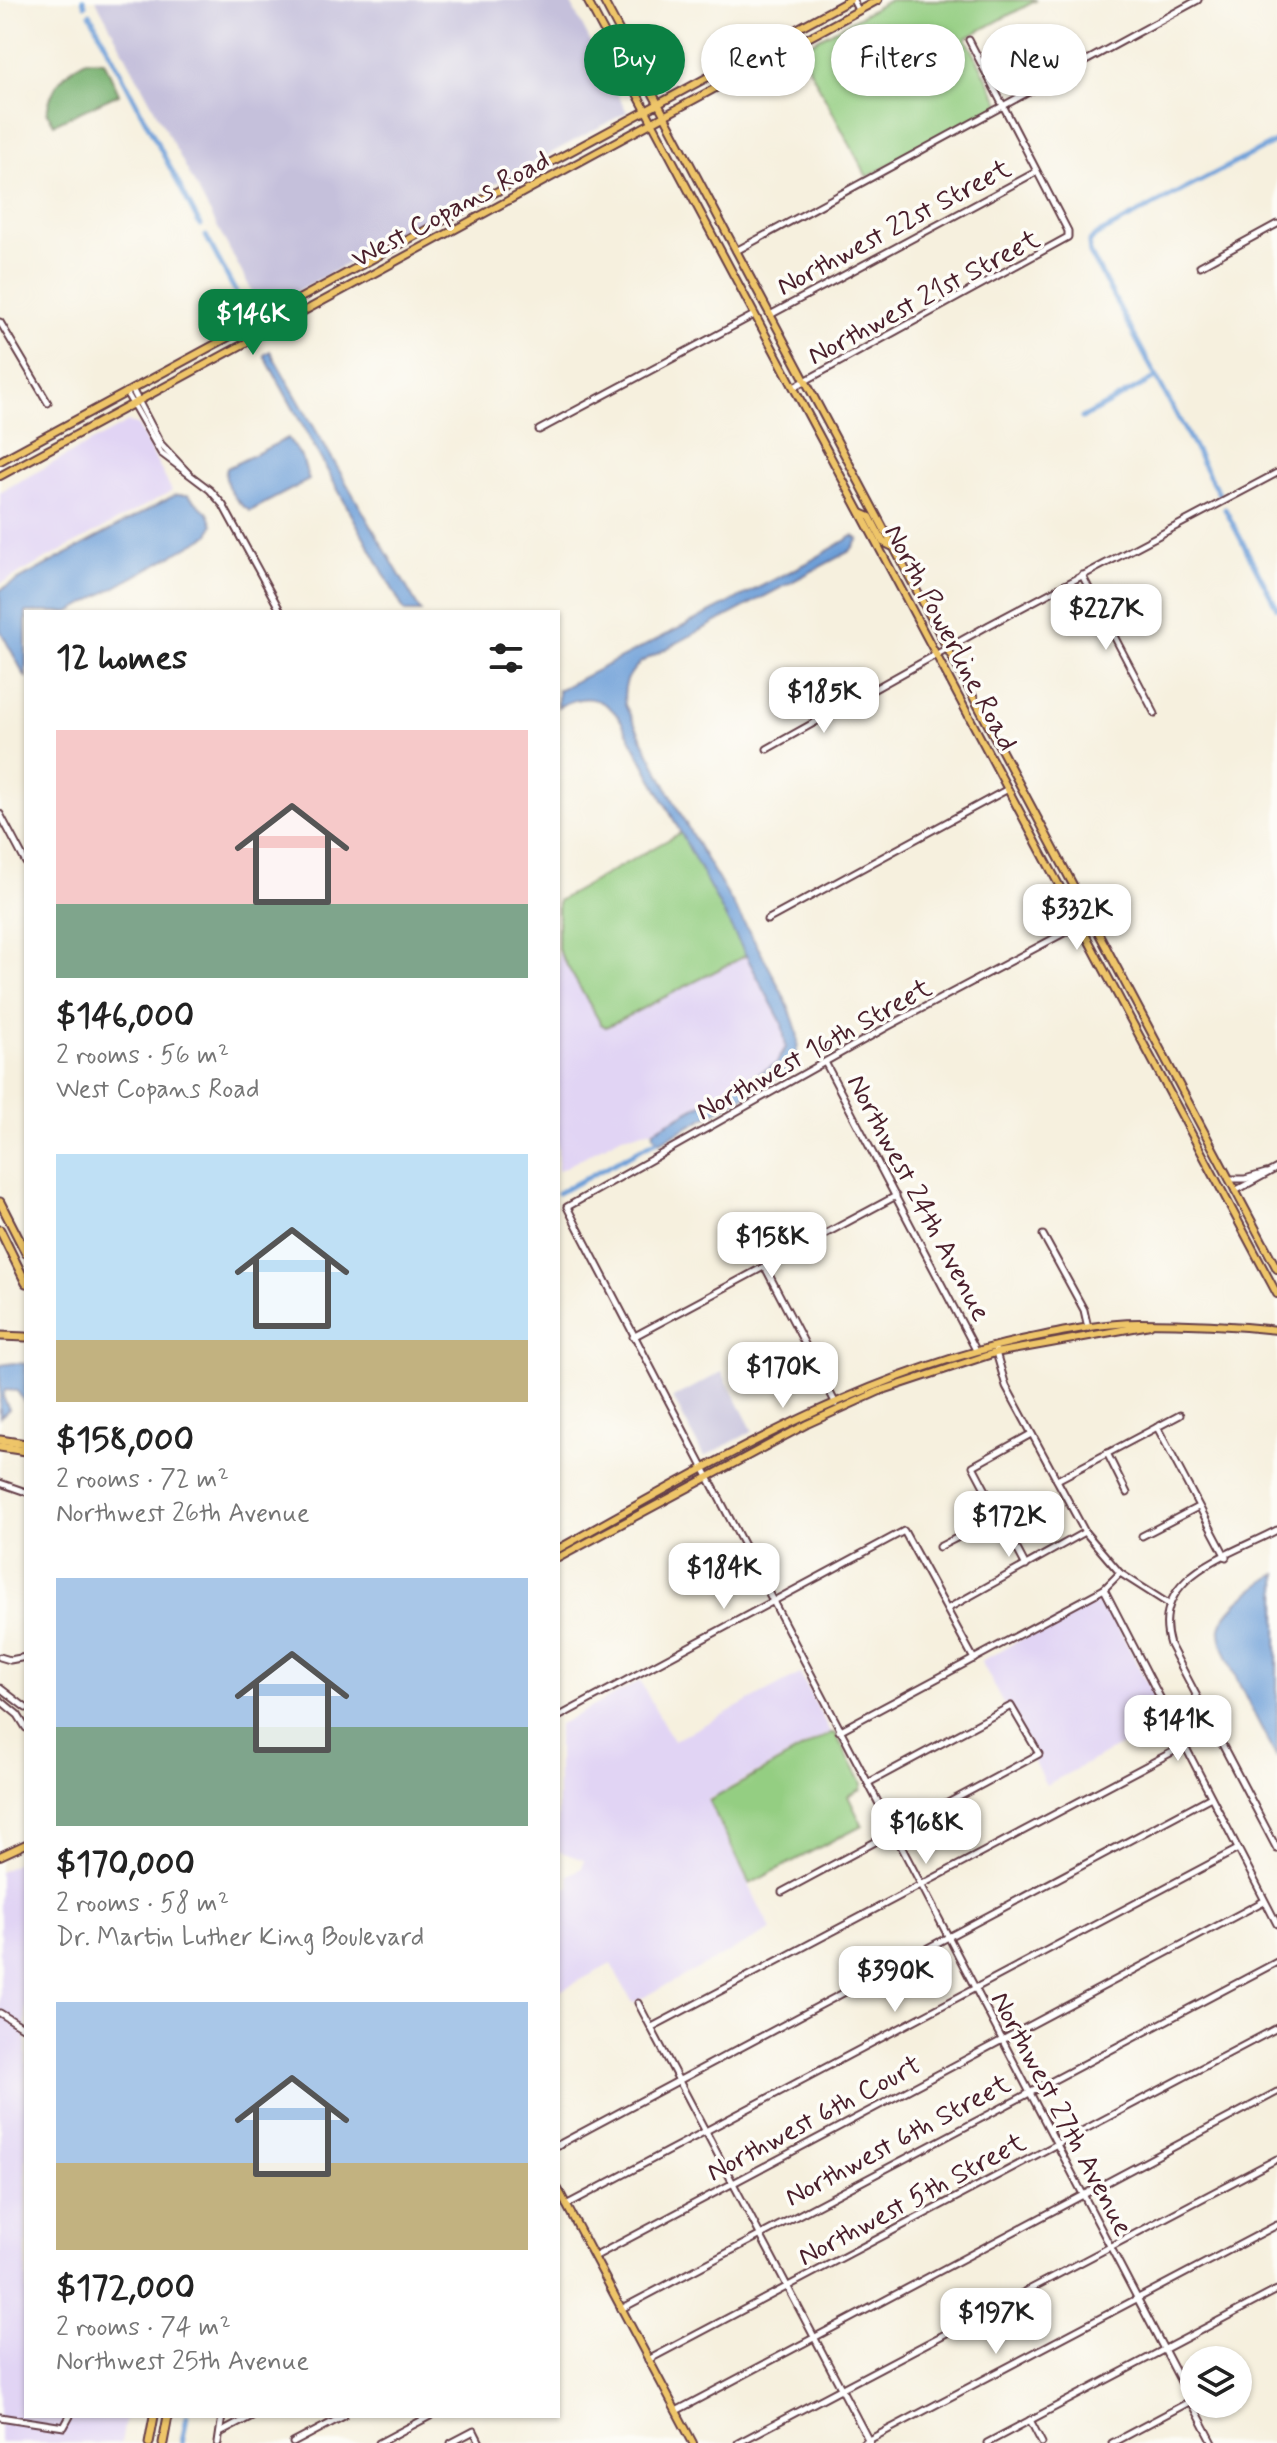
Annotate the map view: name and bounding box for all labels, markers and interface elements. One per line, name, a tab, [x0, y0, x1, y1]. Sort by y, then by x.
chip: Buy	[584, 24, 685, 96]
chip: Rent	[701, 24, 815, 96]
chip: Filters	[831, 24, 965, 96]
chip: New	[981, 24, 1087, 96]
street label: West Copans Road	[346, 142, 557, 278]
street label: Northwest 22st Street	[770, 150, 1018, 306]
street label: Northwest 21st Street	[802, 221, 1047, 375]
pin: $146K	[197, 289, 309, 357]
text: $146K	[216, 298, 290, 332]
street label: North Powerline Road	[874, 518, 1025, 758]
pin: $227K	[1050, 584, 1162, 652]
text: $227K	[1069, 593, 1143, 627]
text: 12 homes	[56, 636, 187, 681]
icon: filters	[484, 636, 528, 680]
pin: $185K	[768, 667, 880, 735]
text: $185K	[787, 676, 861, 710]
icon: home	[220, 782, 364, 926]
pin: $332K	[1021, 884, 1133, 952]
text: $332K	[1041, 893, 1113, 927]
street label: Northwest 16th Street	[690, 970, 939, 1130]
text: $146,000	[56, 994, 194, 1039]
text: 2 rooms · 56 m²	[56, 1039, 229, 1073]
street label: Northwest 24th Avenue	[837, 1068, 999, 1328]
text: West Copans Road	[56, 1073, 260, 1107]
icon: home	[220, 1206, 364, 1350]
pin: $158K	[716, 1212, 828, 1280]
text: $158K	[735, 1221, 809, 1255]
pin: $170K	[727, 1342, 839, 1410]
text: $170K	[746, 1351, 820, 1385]
text: $158,000	[56, 1418, 194, 1463]
text: 2 rooms · 72 m²	[56, 1463, 229, 1497]
pin: $172K	[953, 1491, 1065, 1559]
text: Northwest 26th Avenue	[56, 1497, 310, 1531]
text: $172K	[972, 1500, 1046, 1534]
pin: $184K	[668, 1543, 780, 1611]
text: $184K	[687, 1552, 761, 1586]
icon: home	[220, 1630, 364, 1774]
pin: $141K	[1122, 1695, 1234, 1763]
text: $141K	[1142, 1704, 1214, 1738]
pin: $168K	[870, 1798, 982, 1866]
text: $168K	[889, 1807, 963, 1841]
text: $170,000	[56, 1842, 195, 1887]
text: 2 rooms · 58 m²	[56, 1887, 229, 1921]
text: Dr. Martin Luther King Boulevard	[56, 1921, 424, 1955]
pin: $390K	[839, 1946, 951, 2014]
text: $390K	[857, 1955, 933, 1989]
street label: Northwest 27th Avenue	[981, 1986, 1141, 2243]
street label: Northwest 6th Court	[701, 2047, 928, 2191]
icon: home	[220, 2054, 364, 2198]
street label: Northwest 6th Street	[779, 2066, 1018, 2216]
street label: Northwest 5th Street	[792, 2124, 1033, 2276]
text: $172,000	[56, 2266, 195, 2311]
pin: $197K	[940, 2288, 1052, 2356]
text: $197K	[958, 2297, 1034, 2331]
text: 2 rooms · 74 m²	[56, 2311, 231, 2345]
text: Northwest 25th Avenue	[56, 2345, 309, 2379]
map controls	[1180, 2346, 1252, 2418]
button: layers	[1180, 2346, 1252, 2418]

